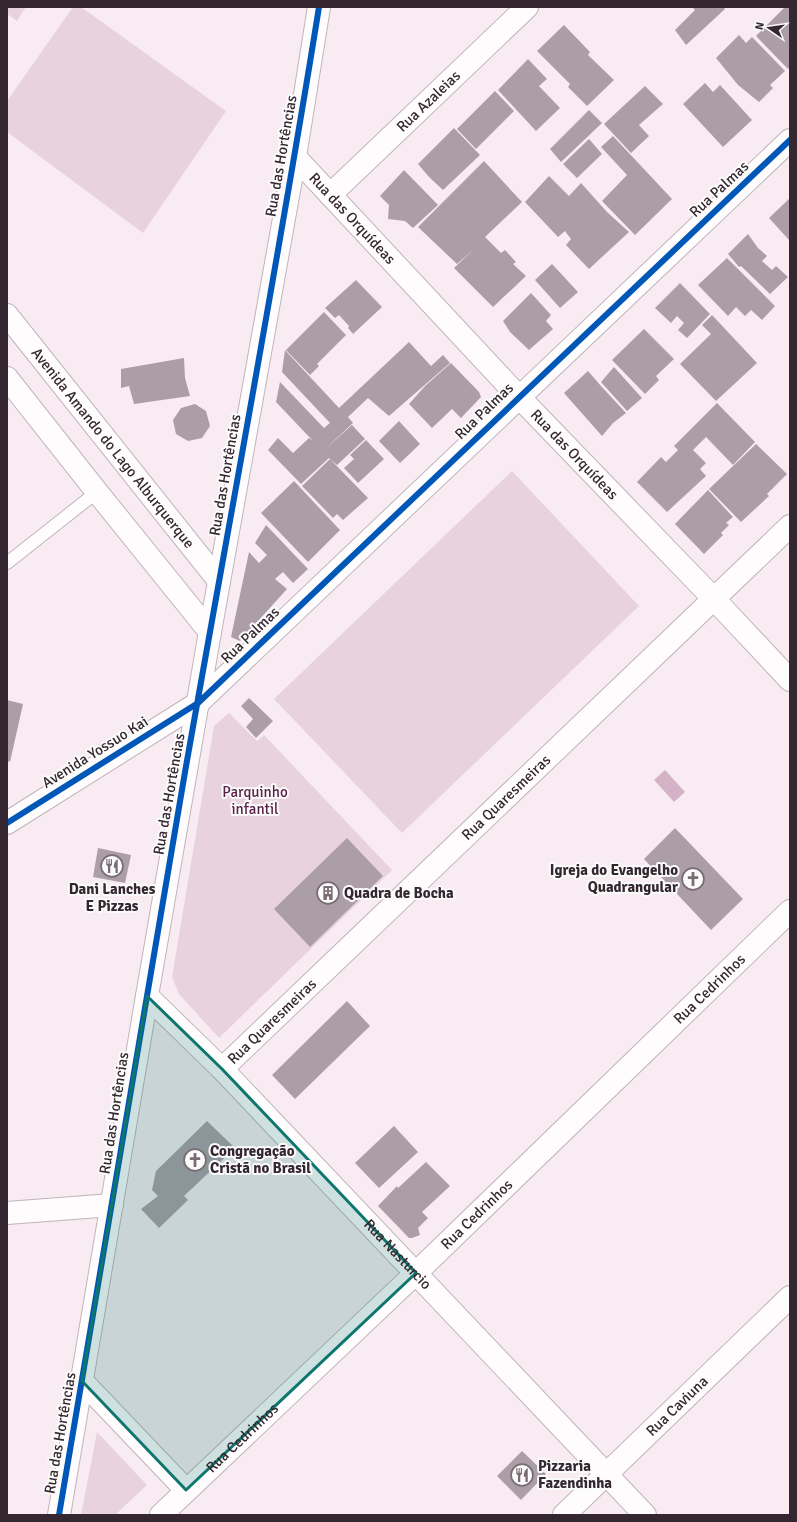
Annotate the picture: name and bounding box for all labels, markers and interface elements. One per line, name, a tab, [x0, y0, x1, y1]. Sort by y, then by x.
north arrow	[749, 8, 789, 48]
text: N	[753, 21, 767, 31]
street label: Rua Azaleias	[393, 66, 464, 136]
street label: Rua das Hortências	[261, 93, 301, 218]
street label: Rua Palmas	[686, 157, 753, 221]
street label: Rua das Orquídeas	[305, 169, 400, 268]
street label: Avenida Amando do Lago Alburquerque	[28, 344, 198, 552]
street label: Rua Palmas	[451, 378, 517, 443]
street label: Rua das Orquídeas	[527, 406, 622, 503]
street label: Rua das Hortências	[205, 412, 245, 537]
street label: Rua Palmas	[217, 602, 283, 667]
street label: Avenida Yossuo Kai	[39, 712, 151, 792]
street label: Rua das Hortências	[149, 731, 189, 856]
street label: Rua Quaresmeiras	[458, 751, 555, 844]
park label: Parquinho infantil	[222, 783, 288, 818]
restaurant icon: Dani Lanches E Pizzas	[99, 853, 125, 879]
place label: Igreja do Evangelho Quadrangular	[550, 861, 678, 896]
church icon: Igreja do Evangelho Quadrangular	[680, 866, 706, 892]
place label: Dani Lanches E Pizzas	[69, 880, 156, 915]
building icon: Quadra de Bocha	[315, 880, 341, 906]
place label: Quadra de Bocha	[344, 884, 454, 902]
street label: Rua Cedrinhos	[670, 950, 749, 1028]
street label: Rua Quaresmeiras	[224, 974, 320, 1068]
street label: Rua das Hortências	[95, 1050, 133, 1175]
place label: Congregação Cristã no Brasil	[210, 1142, 311, 1177]
church icon: Congregação Cristã no Brasil	[182, 1147, 208, 1173]
street label: Rua Cedrinhos	[437, 1175, 517, 1253]
street label: Rua Nasturcio	[360, 1215, 435, 1293]
street label: Rua das Hortências	[40, 1370, 80, 1495]
street label: Rua Caviuna	[642, 1372, 712, 1440]
street label: Rua Cedrinhos	[202, 1399, 282, 1476]
place label: Pizzaria Fazendinha	[538, 1457, 612, 1492]
restaurant icon: Pizzaria Fazendinha	[509, 1462, 535, 1488]

